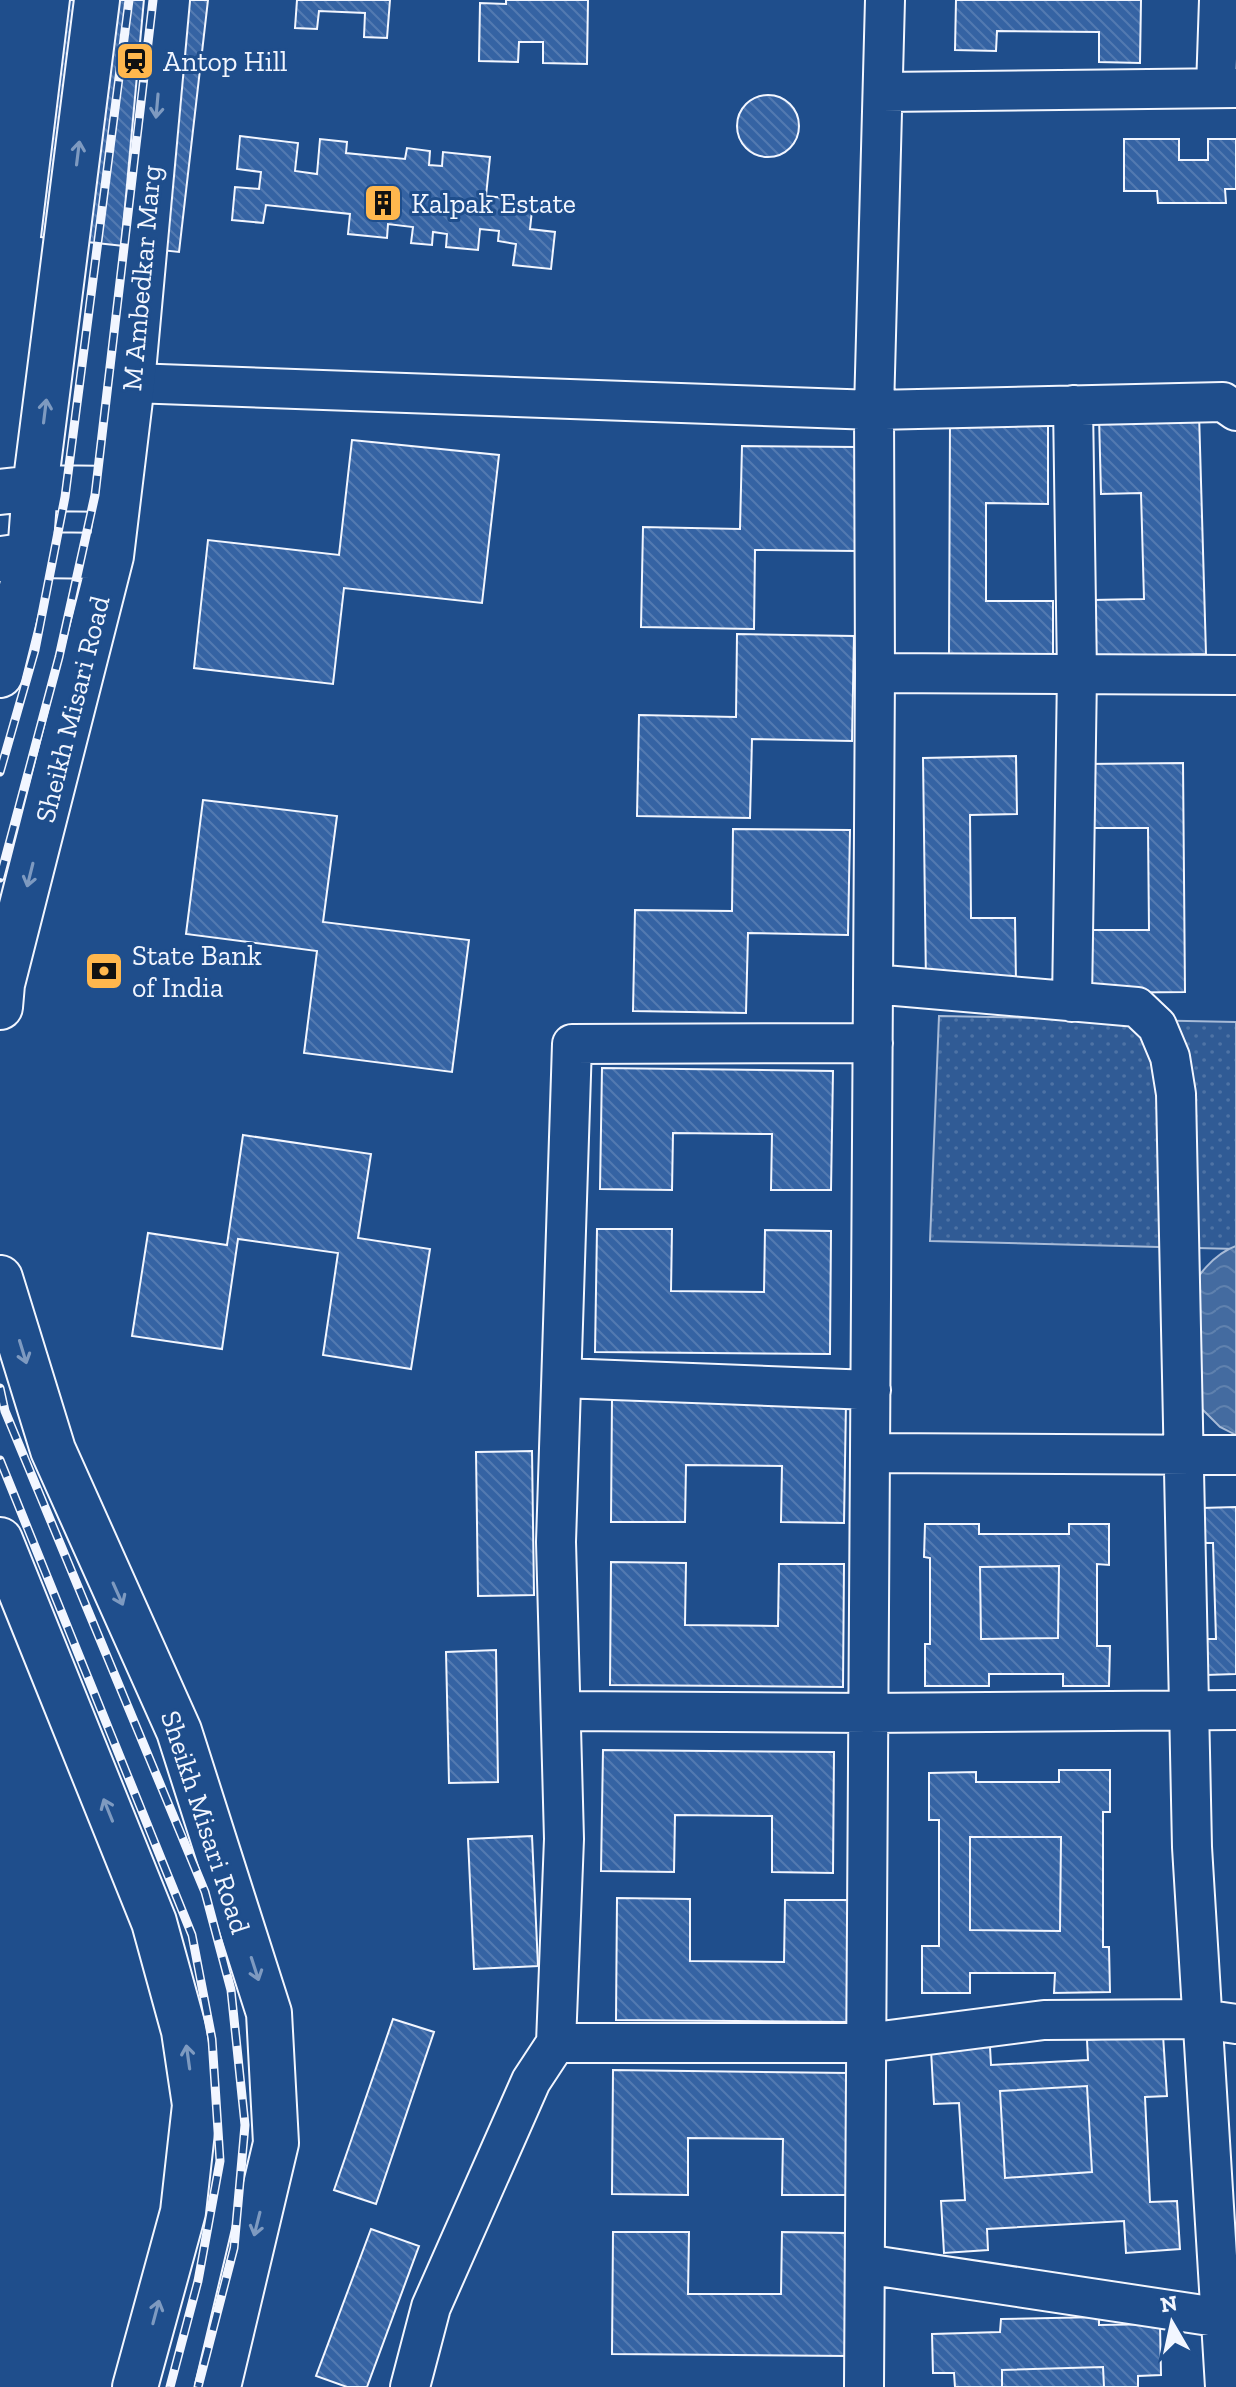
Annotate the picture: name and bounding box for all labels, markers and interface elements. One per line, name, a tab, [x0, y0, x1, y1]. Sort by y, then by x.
station icon: Antop Hill	[114, 40, 156, 82]
place label: Antop Hill	[163, 45, 288, 78]
one-way arrow	[149, 92, 164, 119]
one-way arrow	[70, 140, 85, 167]
street label: M Ambedkar Marg	[115, 164, 168, 392]
building icon: Kalpak Estate	[362, 182, 404, 224]
place label: Kalpak Estate	[411, 187, 576, 220]
one-way arrow	[37, 398, 52, 425]
street label: Sheikh Misari Road	[28, 592, 117, 826]
one-way arrow	[21, 862, 36, 888]
place label: State Bank of India	[132, 939, 262, 1004]
bank icon: State Bank of India	[83, 950, 125, 992]
one-way arrow	[16, 1339, 31, 1365]
one-way arrow	[111, 1581, 126, 1605]
street label: Sheikh Misari Road	[154, 1707, 257, 1938]
one-way arrow	[100, 1798, 114, 1823]
one-way arrow	[248, 1956, 263, 1981]
one-way arrow	[180, 2044, 195, 2070]
one-way arrow	[248, 2211, 263, 2237]
north arrow	[1132, 2283, 1212, 2363]
text: N	[1159, 2289, 1180, 2318]
one-way arrow	[149, 2299, 164, 2325]

